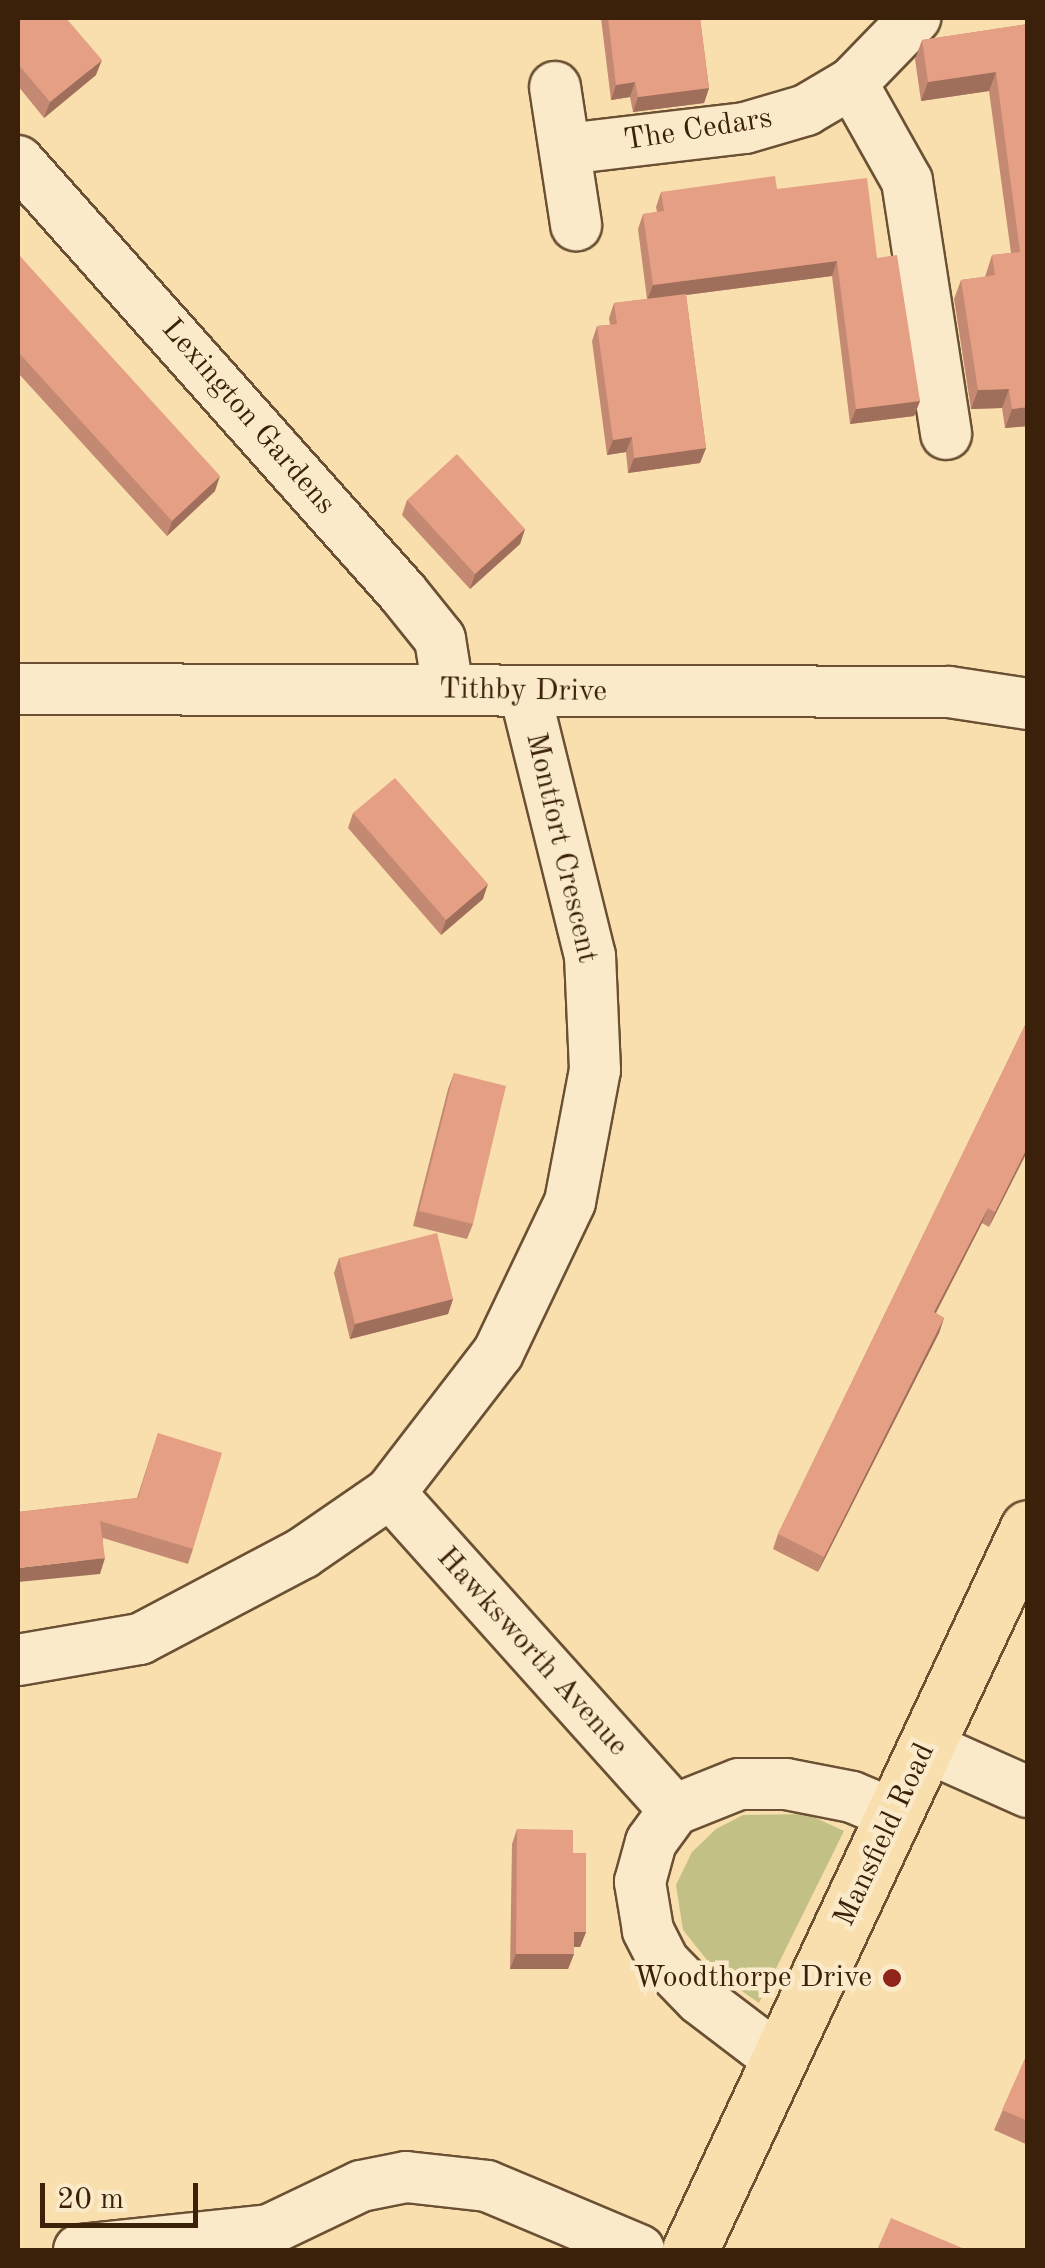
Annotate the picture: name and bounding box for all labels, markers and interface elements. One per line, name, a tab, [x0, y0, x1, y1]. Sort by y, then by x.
street label: The Cedars	[621, 101, 775, 159]
street label: Lexington Gardens	[153, 312, 343, 522]
street label: Tithby Drive	[439, 672, 607, 710]
street label: Montfort Crescent	[517, 729, 605, 967]
street label: Hawksworth Avenue	[429, 1540, 635, 1764]
street label: Mansfield Road	[827, 1738, 943, 1932]
place label: Woodthorpe Drive	[634, 1960, 872, 1996]
marker: Woodthorpe Drive	[881, 1967, 903, 1989]
scale bar	[45, 2163, 202, 2225]
text: 20 m	[57, 2185, 124, 2215]

